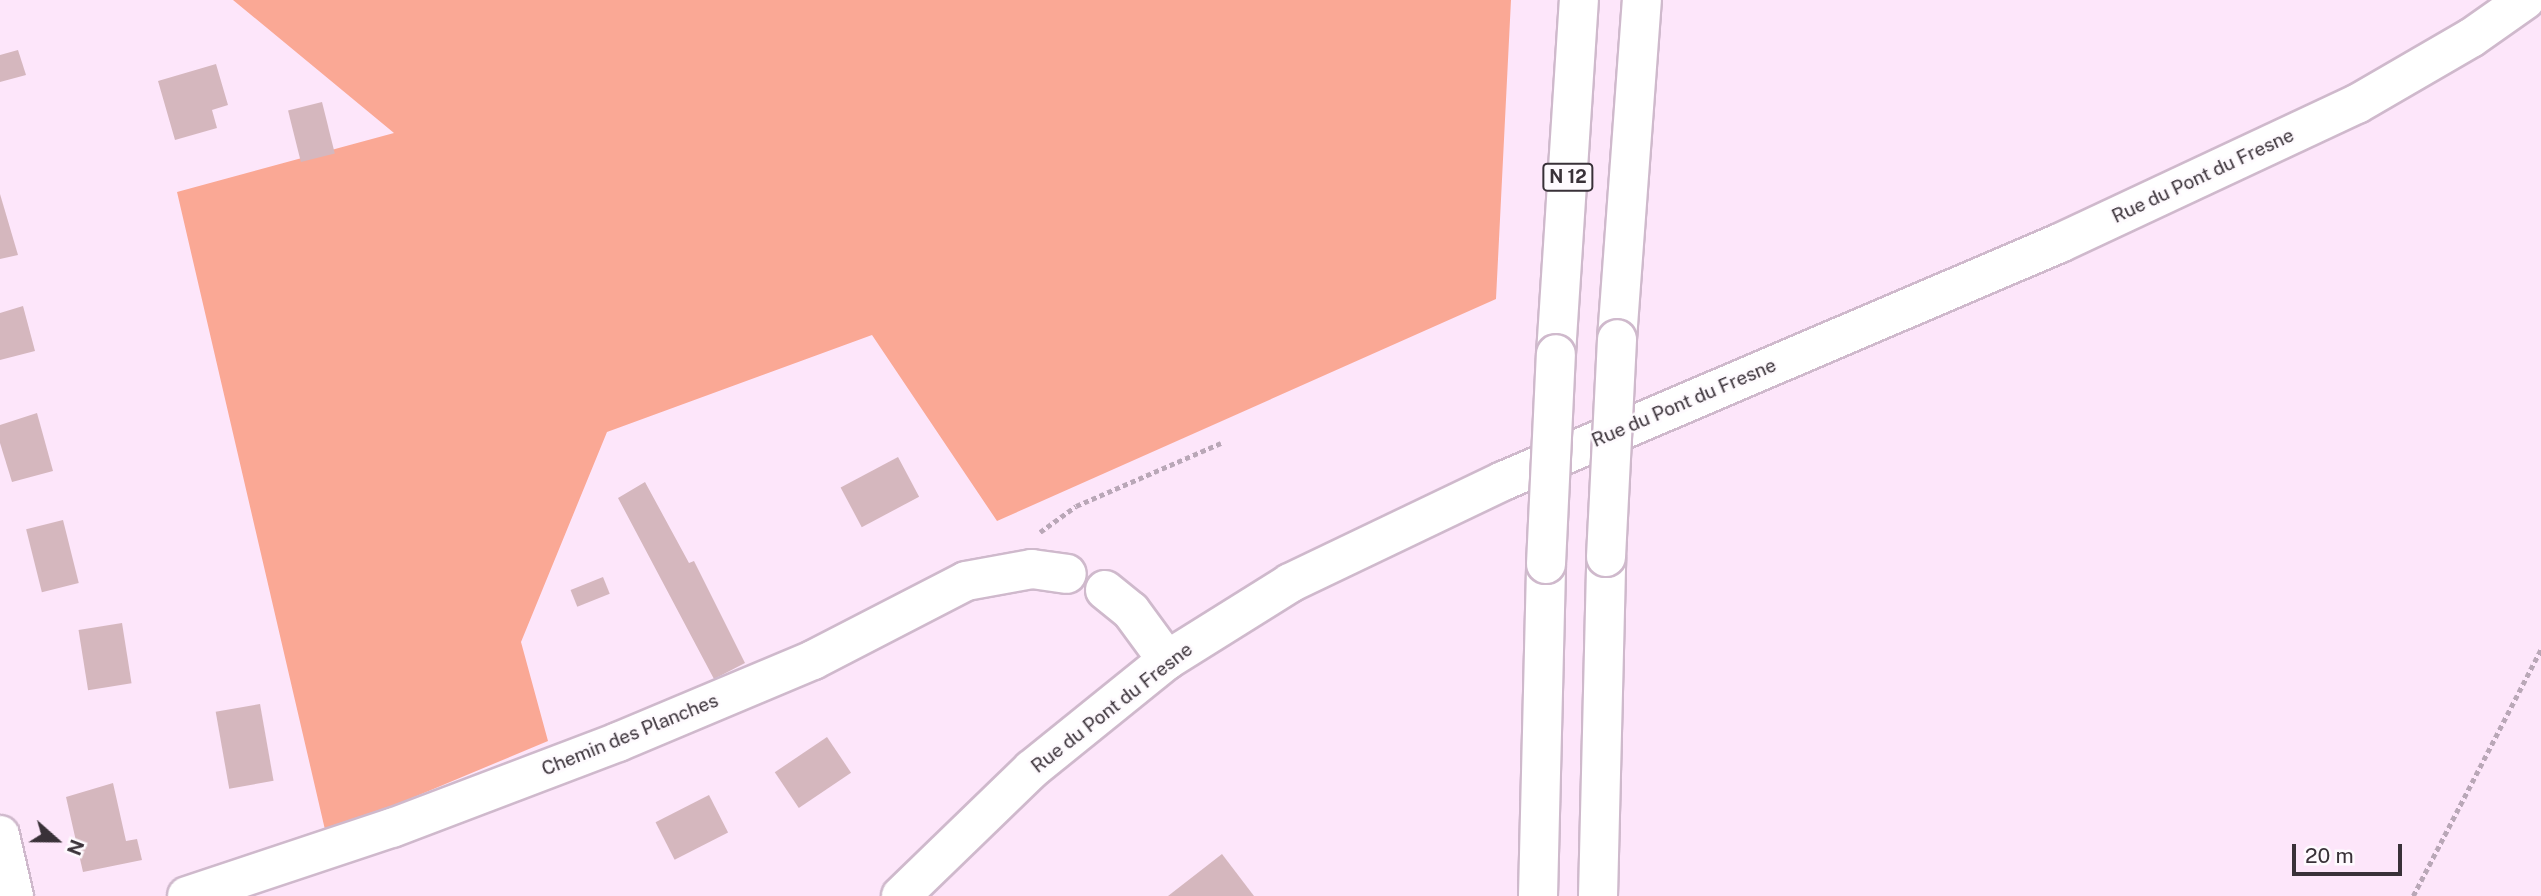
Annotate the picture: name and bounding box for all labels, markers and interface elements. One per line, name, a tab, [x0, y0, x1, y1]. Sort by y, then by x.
street label: Rue du Pont du Fresne	[2108, 124, 2298, 228]
road number: N 12	[1542, 162, 1594, 192]
street label: Rue du Pont du Fresne	[1588, 354, 1780, 452]
street label: Rue du Pont du Fresne	[1027, 638, 1197, 778]
street label: Chemin des Planches	[538, 689, 722, 781]
north arrow	[21, 805, 91, 875]
scale bar	[2296, 830, 2406, 874]
text: N	[63, 837, 89, 858]
text: 20 m	[2305, 843, 2354, 868]

